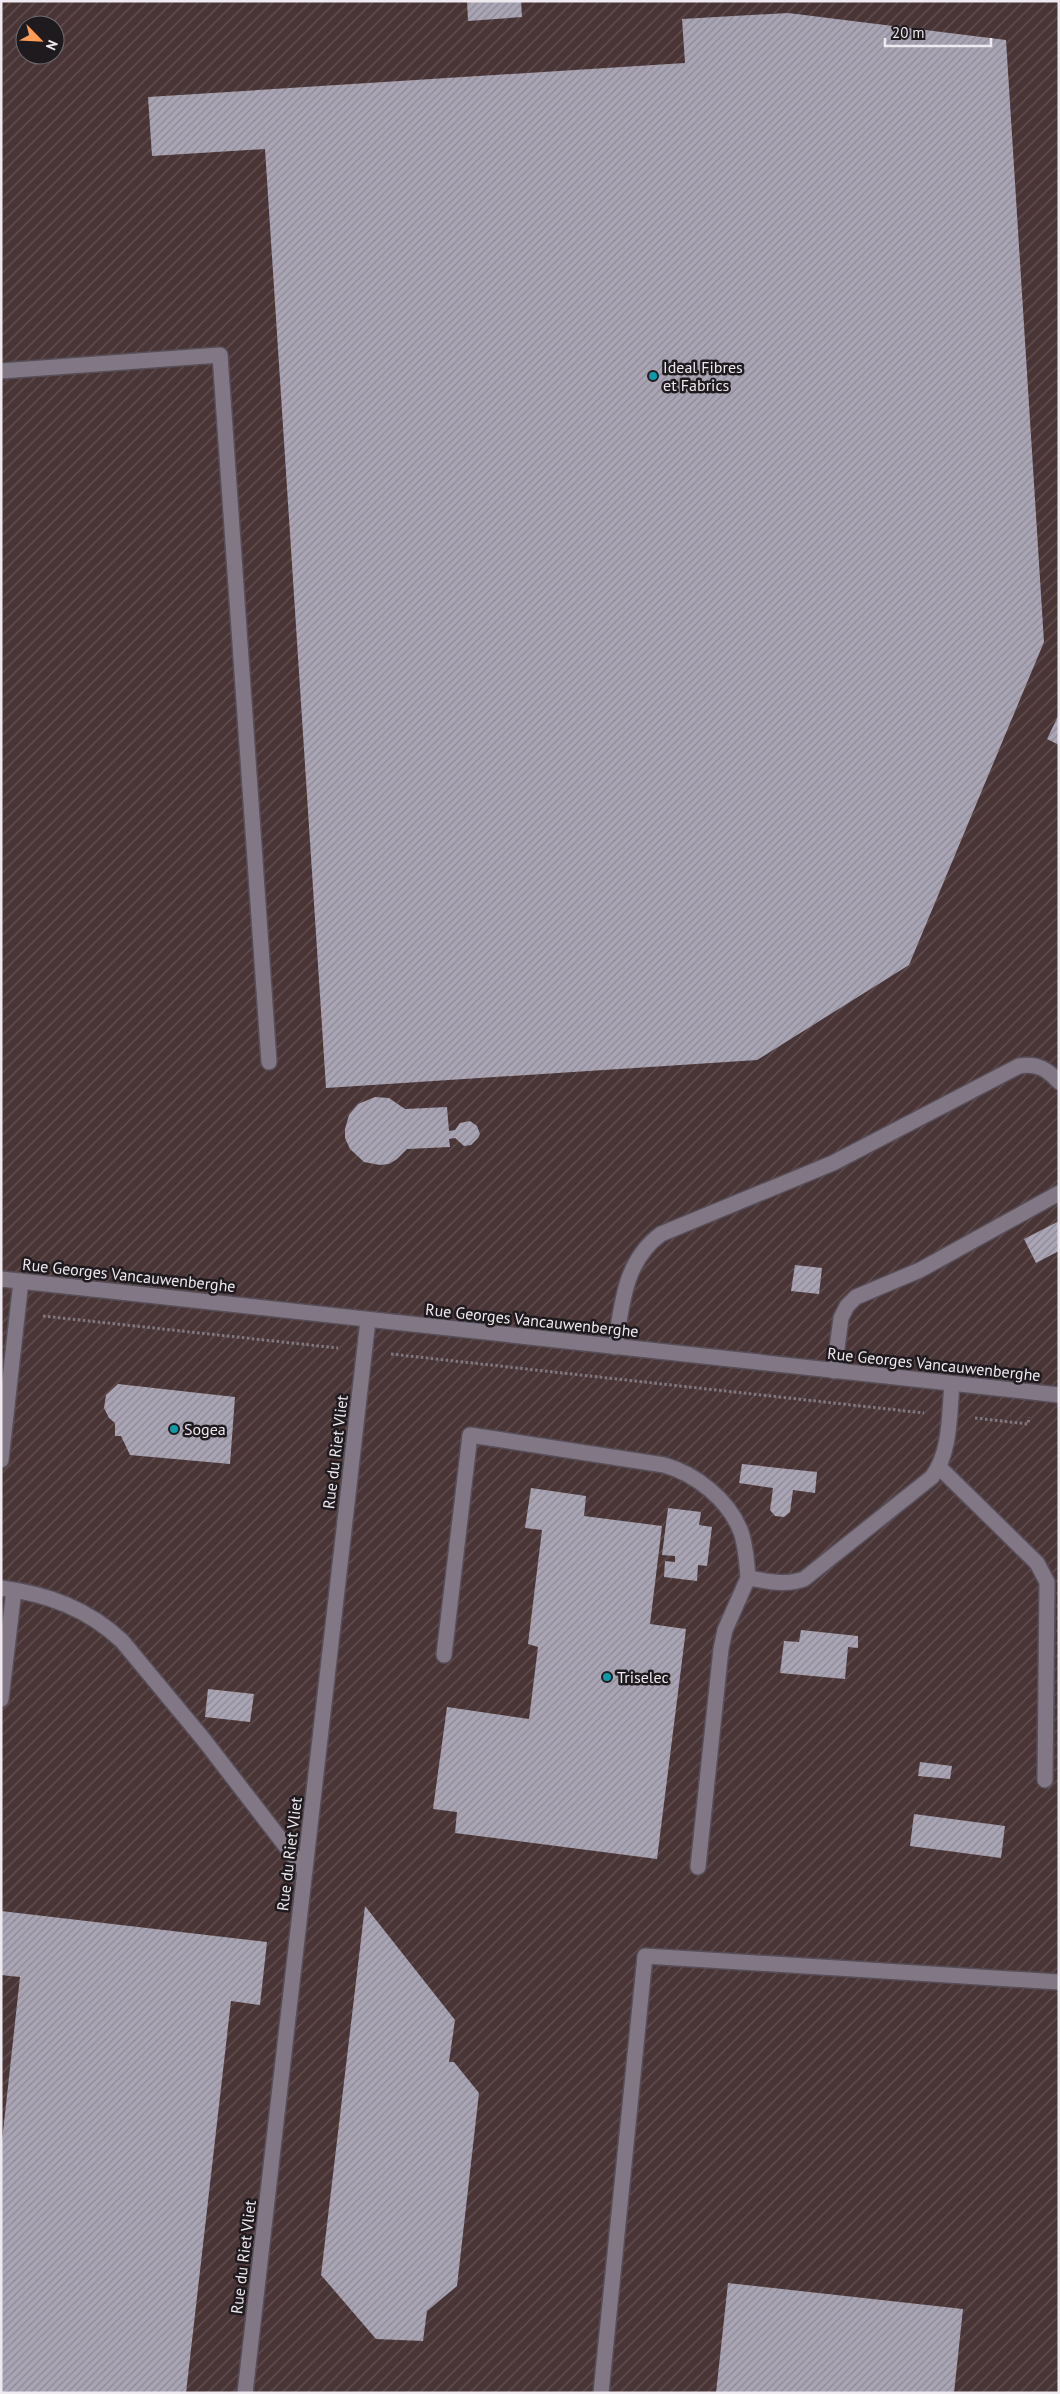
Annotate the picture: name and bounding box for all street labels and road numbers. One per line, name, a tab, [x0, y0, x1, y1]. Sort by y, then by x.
street label: Rue Georges Vancauwenberghe	[21, 1254, 237, 1296]
street label: Rue Georges Vancauwenberghe	[424, 1299, 640, 1341]
street label: Rue Georges Vancauwenberghe	[826, 1343, 1042, 1385]
street label: Rue du Riet Vliet	[318, 1393, 352, 1510]
street label: Rue du Riet Vliet	[272, 1795, 306, 1912]
street label: Rue du Riet Vliet	[226, 2198, 260, 2315]

